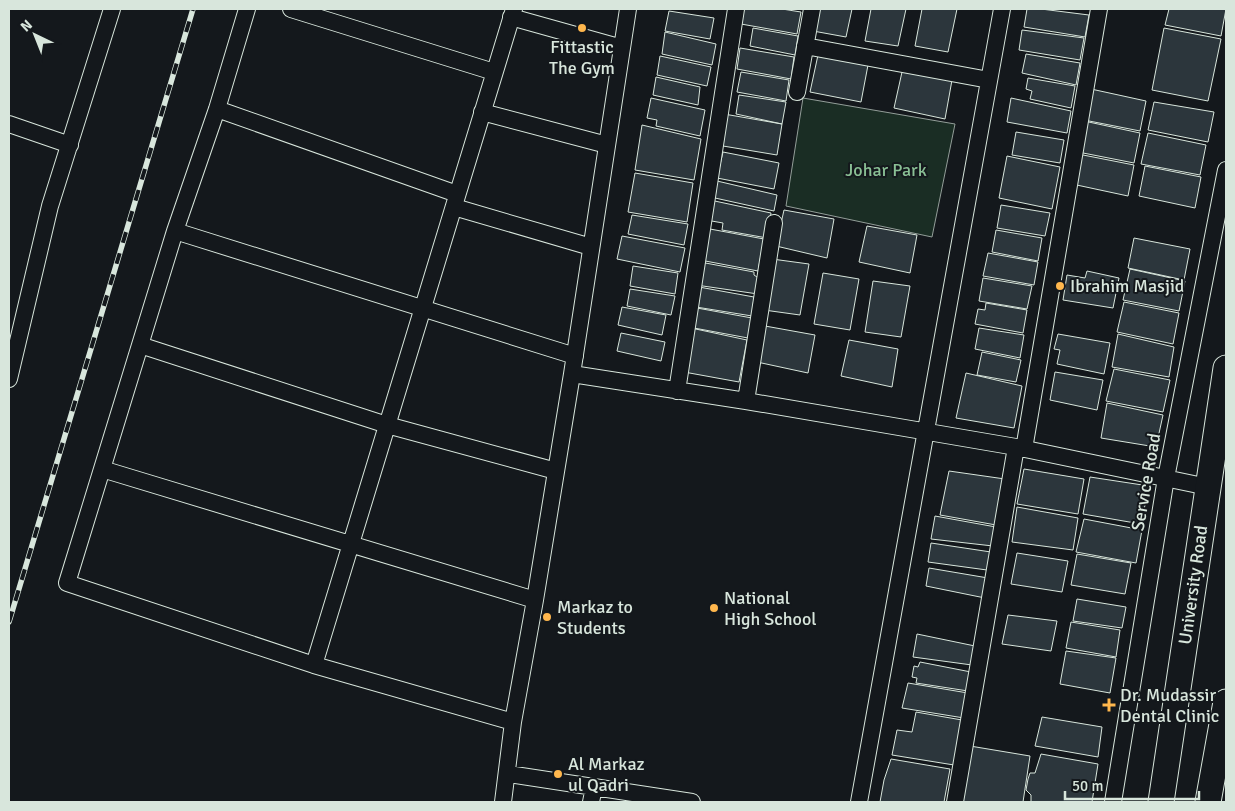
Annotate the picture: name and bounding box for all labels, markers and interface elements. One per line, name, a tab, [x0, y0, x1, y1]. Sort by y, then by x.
north arrow	[10, 10, 60, 60]
text: N	[17, 16, 36, 35]
marker: Fittastic The Gym	[576, 22, 588, 34]
place label: Fittastic The Gym	[549, 36, 615, 79]
park label: Johar Park	[845, 159, 927, 181]
place label: Ibrahim Masjid	[1070, 275, 1184, 297]
marker: Ibrahim Masjid	[1054, 280, 1066, 292]
street label: Service Road	[1127, 431, 1165, 533]
street label: University Road	[1174, 524, 1212, 646]
place label: National High School	[724, 587, 817, 630]
place label: Markaz to Students	[557, 596, 633, 639]
marker: National High School	[708, 602, 720, 614]
marker: Markaz to Students	[541, 611, 553, 623]
place label: Dr. Mudassir Dental Clinic	[1120, 684, 1219, 727]
marker: Dr. Mudassir Dental Clinic	[1102, 698, 1116, 712]
place label: Al Markaz ul Qadri	[568, 753, 645, 796]
marker: Al Markaz ul Qadri	[552, 768, 564, 780]
scale bar	[1065, 768, 1199, 800]
text: 50 m	[1072, 777, 1103, 795]

